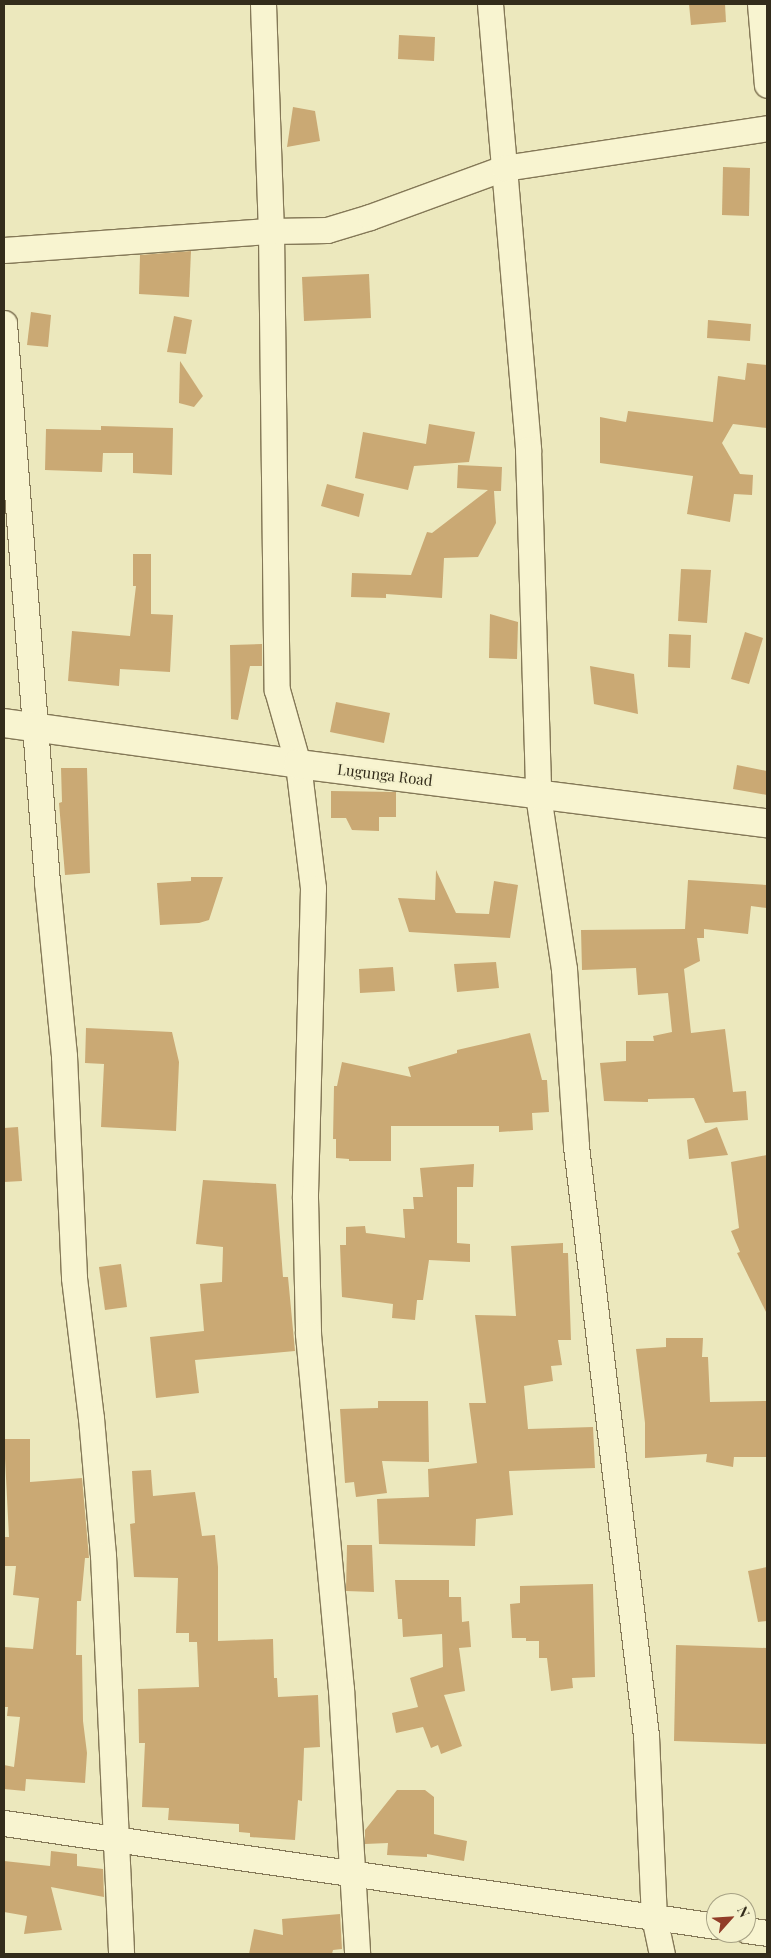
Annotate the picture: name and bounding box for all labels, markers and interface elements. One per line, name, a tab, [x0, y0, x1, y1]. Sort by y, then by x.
street label: Lugunga Road	[336, 760, 434, 790]
north arrow	[706, 1893, 756, 1943]
text: N	[733, 1903, 755, 1920]

